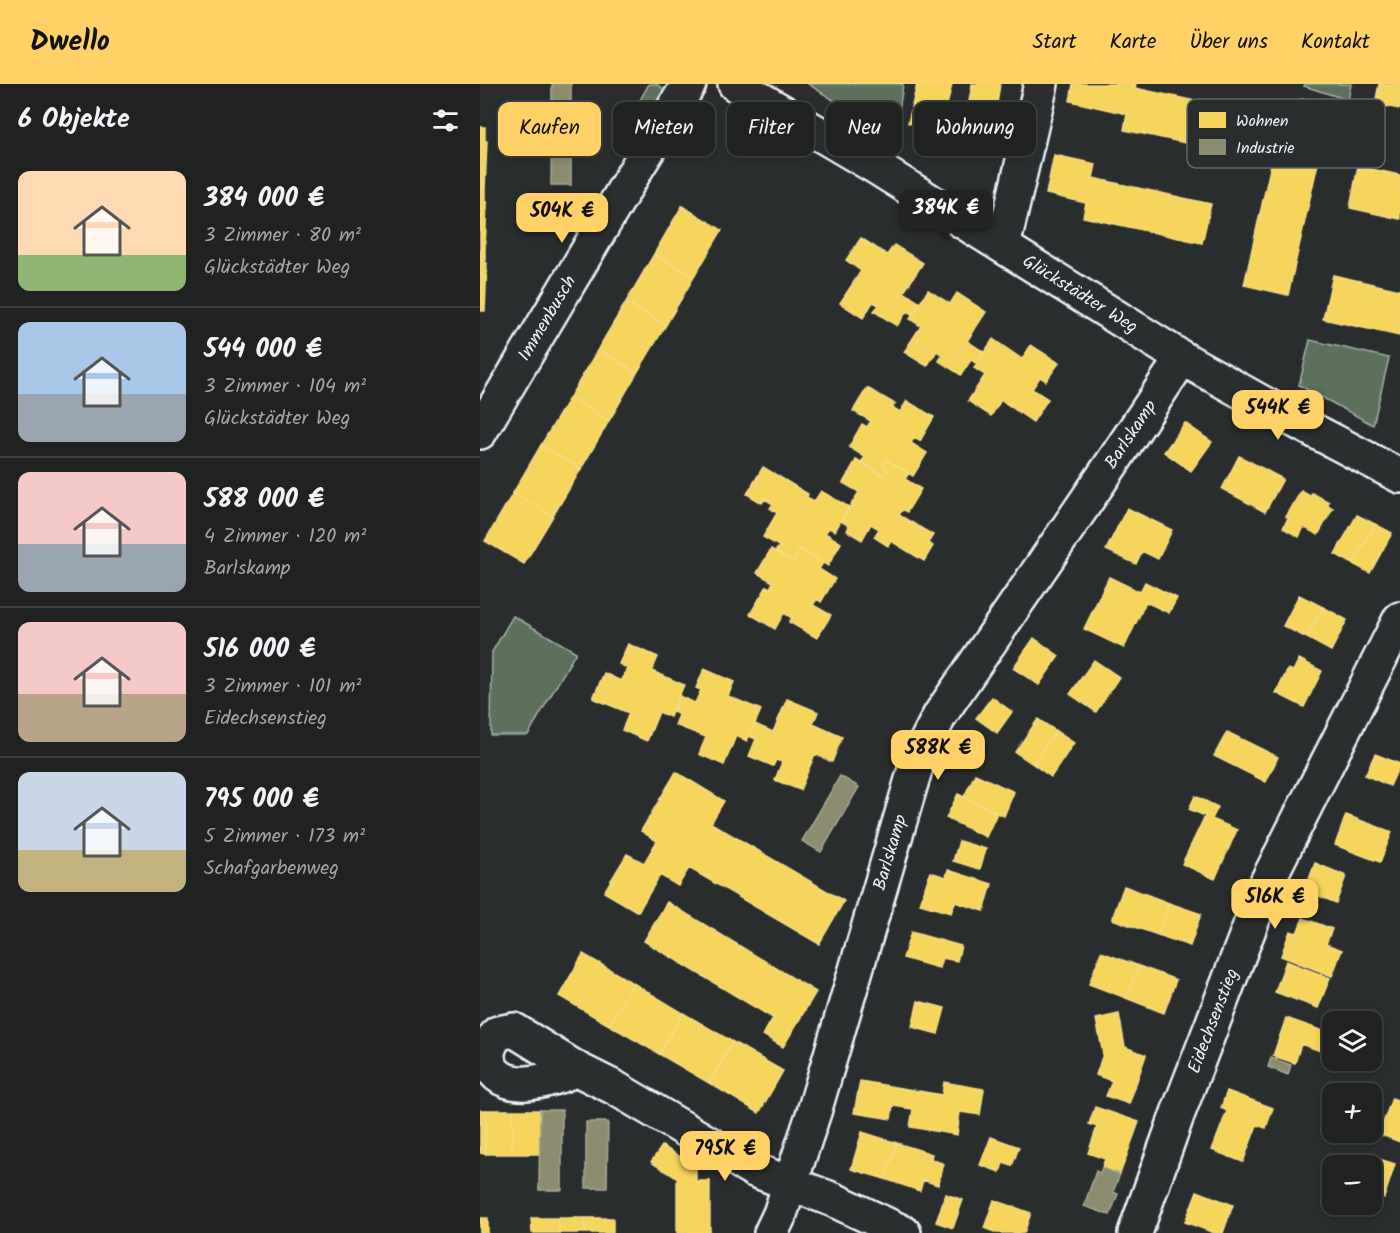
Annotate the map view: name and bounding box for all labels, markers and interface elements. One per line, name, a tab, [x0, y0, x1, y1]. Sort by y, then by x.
text: Dwello	[30, 20, 110, 65]
text: Start	[1032, 26, 1077, 59]
text: Karte	[1110, 26, 1156, 59]
text: Über uns	[1189, 26, 1268, 59]
text: Kontakt	[1301, 26, 1370, 59]
text: 6 Objekte	[18, 99, 130, 141]
legend	[1187, 99, 1385, 168]
chip: Kaufen	[498, 102, 601, 156]
chip: Mieten	[613, 102, 715, 156]
chip: Filter	[727, 102, 814, 156]
chip: Neu	[826, 102, 902, 156]
chip: Wohnung	[914, 102, 1036, 156]
icon: filters	[429, 104, 462, 137]
text: Wohnen	[1236, 109, 1289, 134]
text: Industrie	[1236, 136, 1294, 161]
text: 384 000 €	[204, 178, 324, 220]
pin: 384K €	[897, 190, 995, 241]
pin: 504K €	[513, 193, 611, 244]
text: 384K €	[913, 193, 979, 225]
icon: home	[66, 195, 138, 267]
text: 504K €	[530, 196, 594, 228]
text: 3 Zimmer · 80 m²	[204, 220, 361, 252]
street label: Glückstädter Weg	[1016, 247, 1143, 341]
text: Glückstädter Weg	[204, 252, 350, 284]
street label: Immenbusch	[511, 270, 584, 367]
text: 544 000 €	[204, 329, 322, 371]
icon: home	[66, 346, 138, 418]
text: 3 Zimmer · 104 m²	[204, 371, 366, 403]
pin: 544K €	[1229, 390, 1327, 441]
text: 544K €	[1246, 393, 1310, 425]
street label: Barlskamp	[1098, 394, 1165, 475]
text: Glückstädter Weg	[204, 403, 350, 435]
text: 588 000 €	[204, 479, 324, 521]
icon: home	[66, 496, 138, 568]
text: 4 Zimmer · 120 m²	[204, 521, 366, 553]
text: Barlskamp	[204, 553, 290, 585]
text: 516 000 €	[204, 629, 316, 671]
icon: home	[66, 646, 138, 718]
text: 3 Zimmer · 101 m²	[204, 671, 362, 703]
text: Eidechsenstieg	[204, 703, 327, 735]
pin: 588K €	[889, 730, 987, 781]
text: 588K €	[905, 733, 971, 765]
text: 795 000 €	[204, 779, 319, 821]
icon: home	[66, 796, 138, 868]
street label: Barlskamp	[866, 811, 916, 894]
text: 5 Zimmer · 173 m²	[204, 821, 365, 853]
text: Schafgarbenweg	[204, 853, 339, 885]
pin: 516K €	[1226, 879, 1324, 930]
text: 516K €	[1245, 882, 1305, 914]
street label: Eidechsenstieg	[1180, 964, 1247, 1078]
map controls	[1322, 1011, 1382, 1215]
button: layers	[1322, 1011, 1382, 1071]
button: +	[1322, 1083, 1382, 1143]
pin: 795K €	[676, 1131, 774, 1182]
text: 795K €	[694, 1134, 756, 1166]
button: −	[1322, 1155, 1382, 1215]

